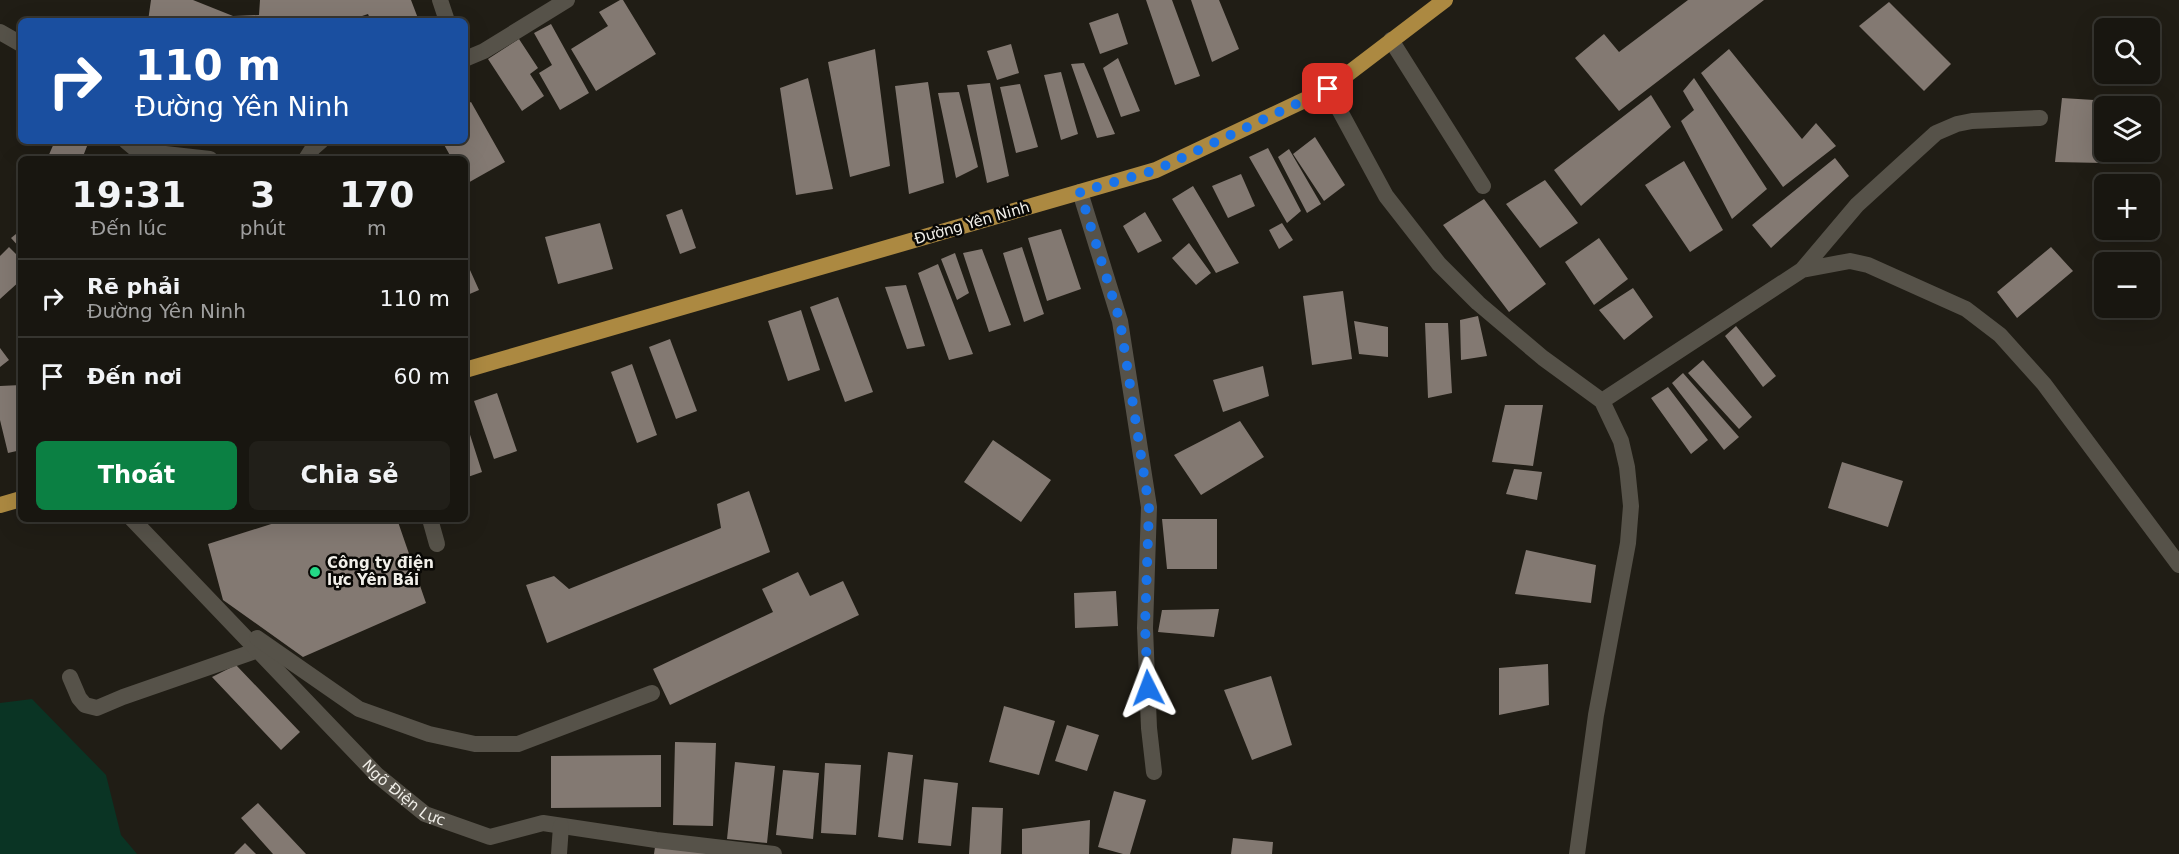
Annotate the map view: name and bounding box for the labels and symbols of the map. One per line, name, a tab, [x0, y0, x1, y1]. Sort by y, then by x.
pin	[1302, 63, 1353, 114]
street label: Đường Yên Ninh	[912, 198, 1032, 248]
place label: Công ty điện lực Yên Bái	[327, 554, 434, 589]
marker: Công ty điện lực Yên Bái	[308, 565, 322, 579]
position arrow	[1116, 656, 1180, 720]
street label: Ngõ Điện Lực	[358, 756, 448, 829]

